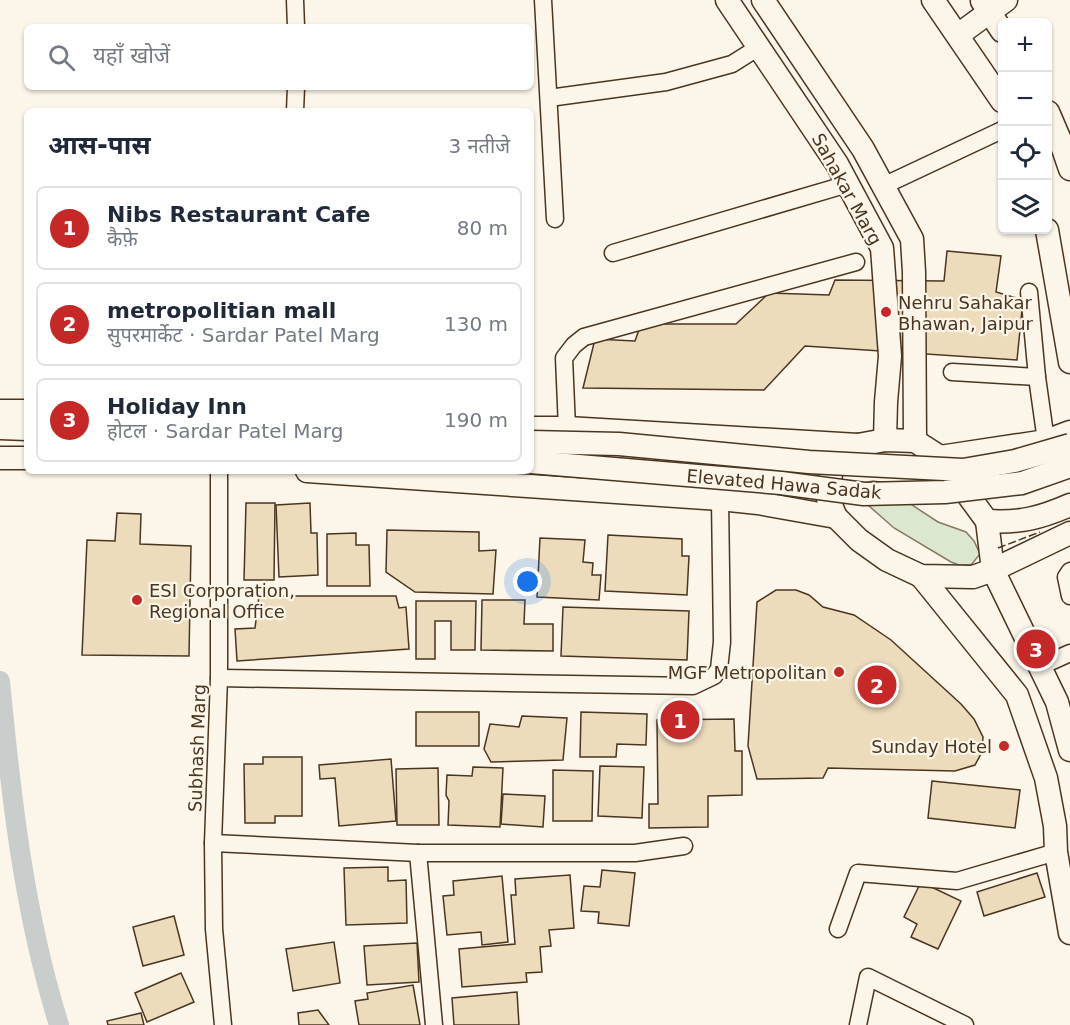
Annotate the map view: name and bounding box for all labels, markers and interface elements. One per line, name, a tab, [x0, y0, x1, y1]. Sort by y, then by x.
map controls	[998, 18, 1052, 234]
button: +	[998, 18, 1052, 72]
search box	[24, 24, 534, 90]
icon: search	[45, 41, 78, 74]
text: यहाँ खोजें	[93, 43, 170, 68]
button: −	[998, 72, 1052, 126]
button: locate	[998, 126, 1052, 180]
text: आस-पास	[48, 130, 151, 160]
street label: Sahakar Marg	[808, 130, 886, 248]
text: 3 नतीजे	[448, 134, 510, 158]
button: layers	[998, 180, 1052, 234]
text: Nibs Restaurant Cafe	[107, 202, 370, 227]
text: 1	[63, 216, 76, 240]
text: 80 m	[457, 216, 508, 240]
text: कैफ़े	[107, 227, 138, 251]
place label: Nehru Sahakar Bhawan, Jaipur	[898, 292, 1034, 334]
text: metropolitian mall	[107, 298, 336, 323]
marker: Nehru Sahakar Bhawan, Jaipur	[879, 305, 893, 319]
text: 2	[63, 312, 76, 336]
text: 130 m	[444, 312, 508, 336]
text: सुपरमार्केट · Sardar Patel Marg	[107, 323, 380, 347]
text: Holiday Inn	[107, 394, 247, 419]
text: 3	[63, 408, 76, 432]
text: 190 m	[444, 408, 508, 432]
text: होटल · Sardar Patel Marg	[107, 419, 343, 443]
street label: Elevated Hawa Sadak	[686, 465, 883, 503]
your location	[513, 567, 542, 596]
place label: ESI Corporation, Regional Office	[149, 580, 295, 622]
marker: ESI Corporation, Regional Office	[130, 593, 144, 607]
pin: 3	[1016, 626, 1056, 672]
place label: MGF Metropolitan	[668, 662, 827, 683]
pin: 2	[858, 662, 896, 708]
marker: MGF Metropolitan	[832, 665, 846, 679]
street label: Subhash Marg	[184, 684, 210, 812]
pin: 1	[660, 698, 700, 742]
place label: Sunday Hotel	[871, 736, 992, 757]
marker: Sunday Hotel	[997, 739, 1011, 753]

